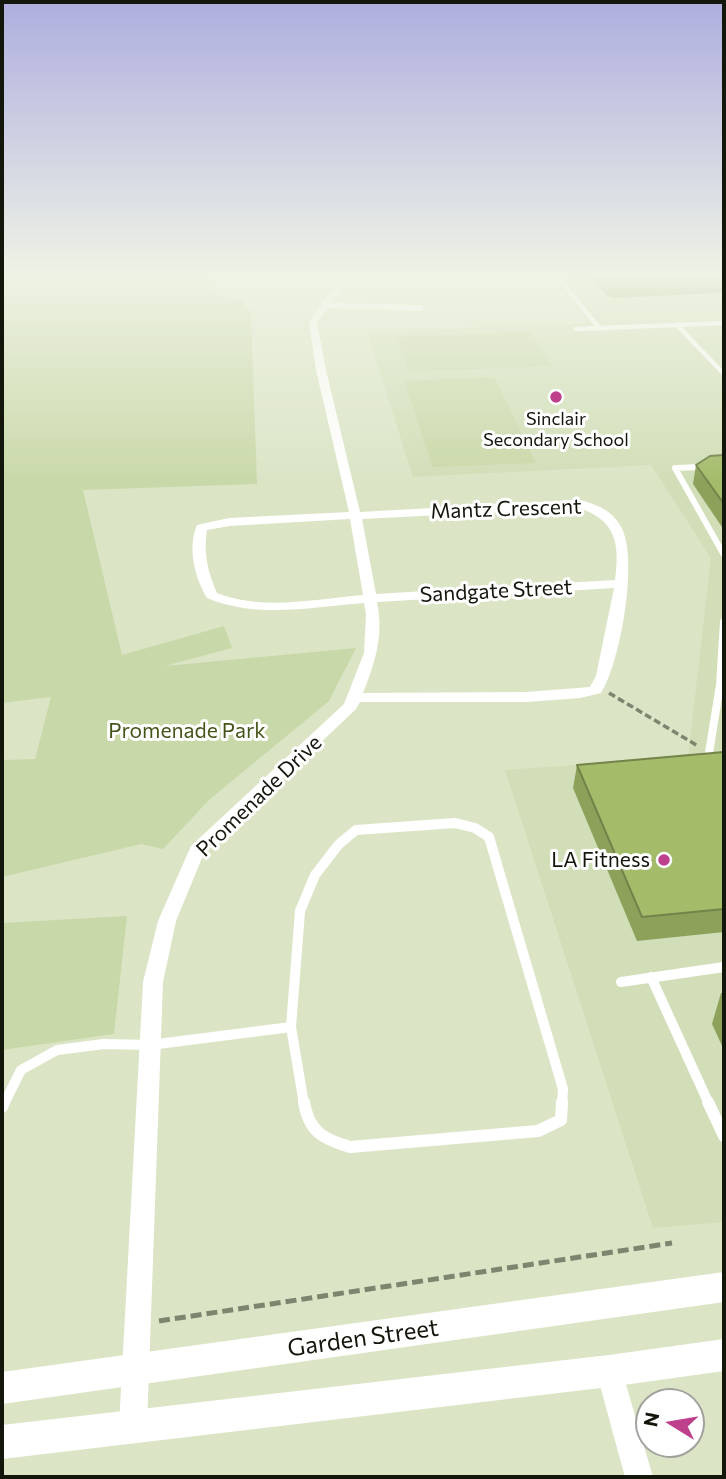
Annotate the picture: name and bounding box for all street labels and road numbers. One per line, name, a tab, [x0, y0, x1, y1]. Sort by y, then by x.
street label: Mantz Crescent	[430, 494, 582, 524]
street label: Sandgate Street	[419, 574, 573, 608]
street label: Promenade Drive	[191, 730, 327, 862]
street label: Garden Street	[286, 1313, 440, 1363]

